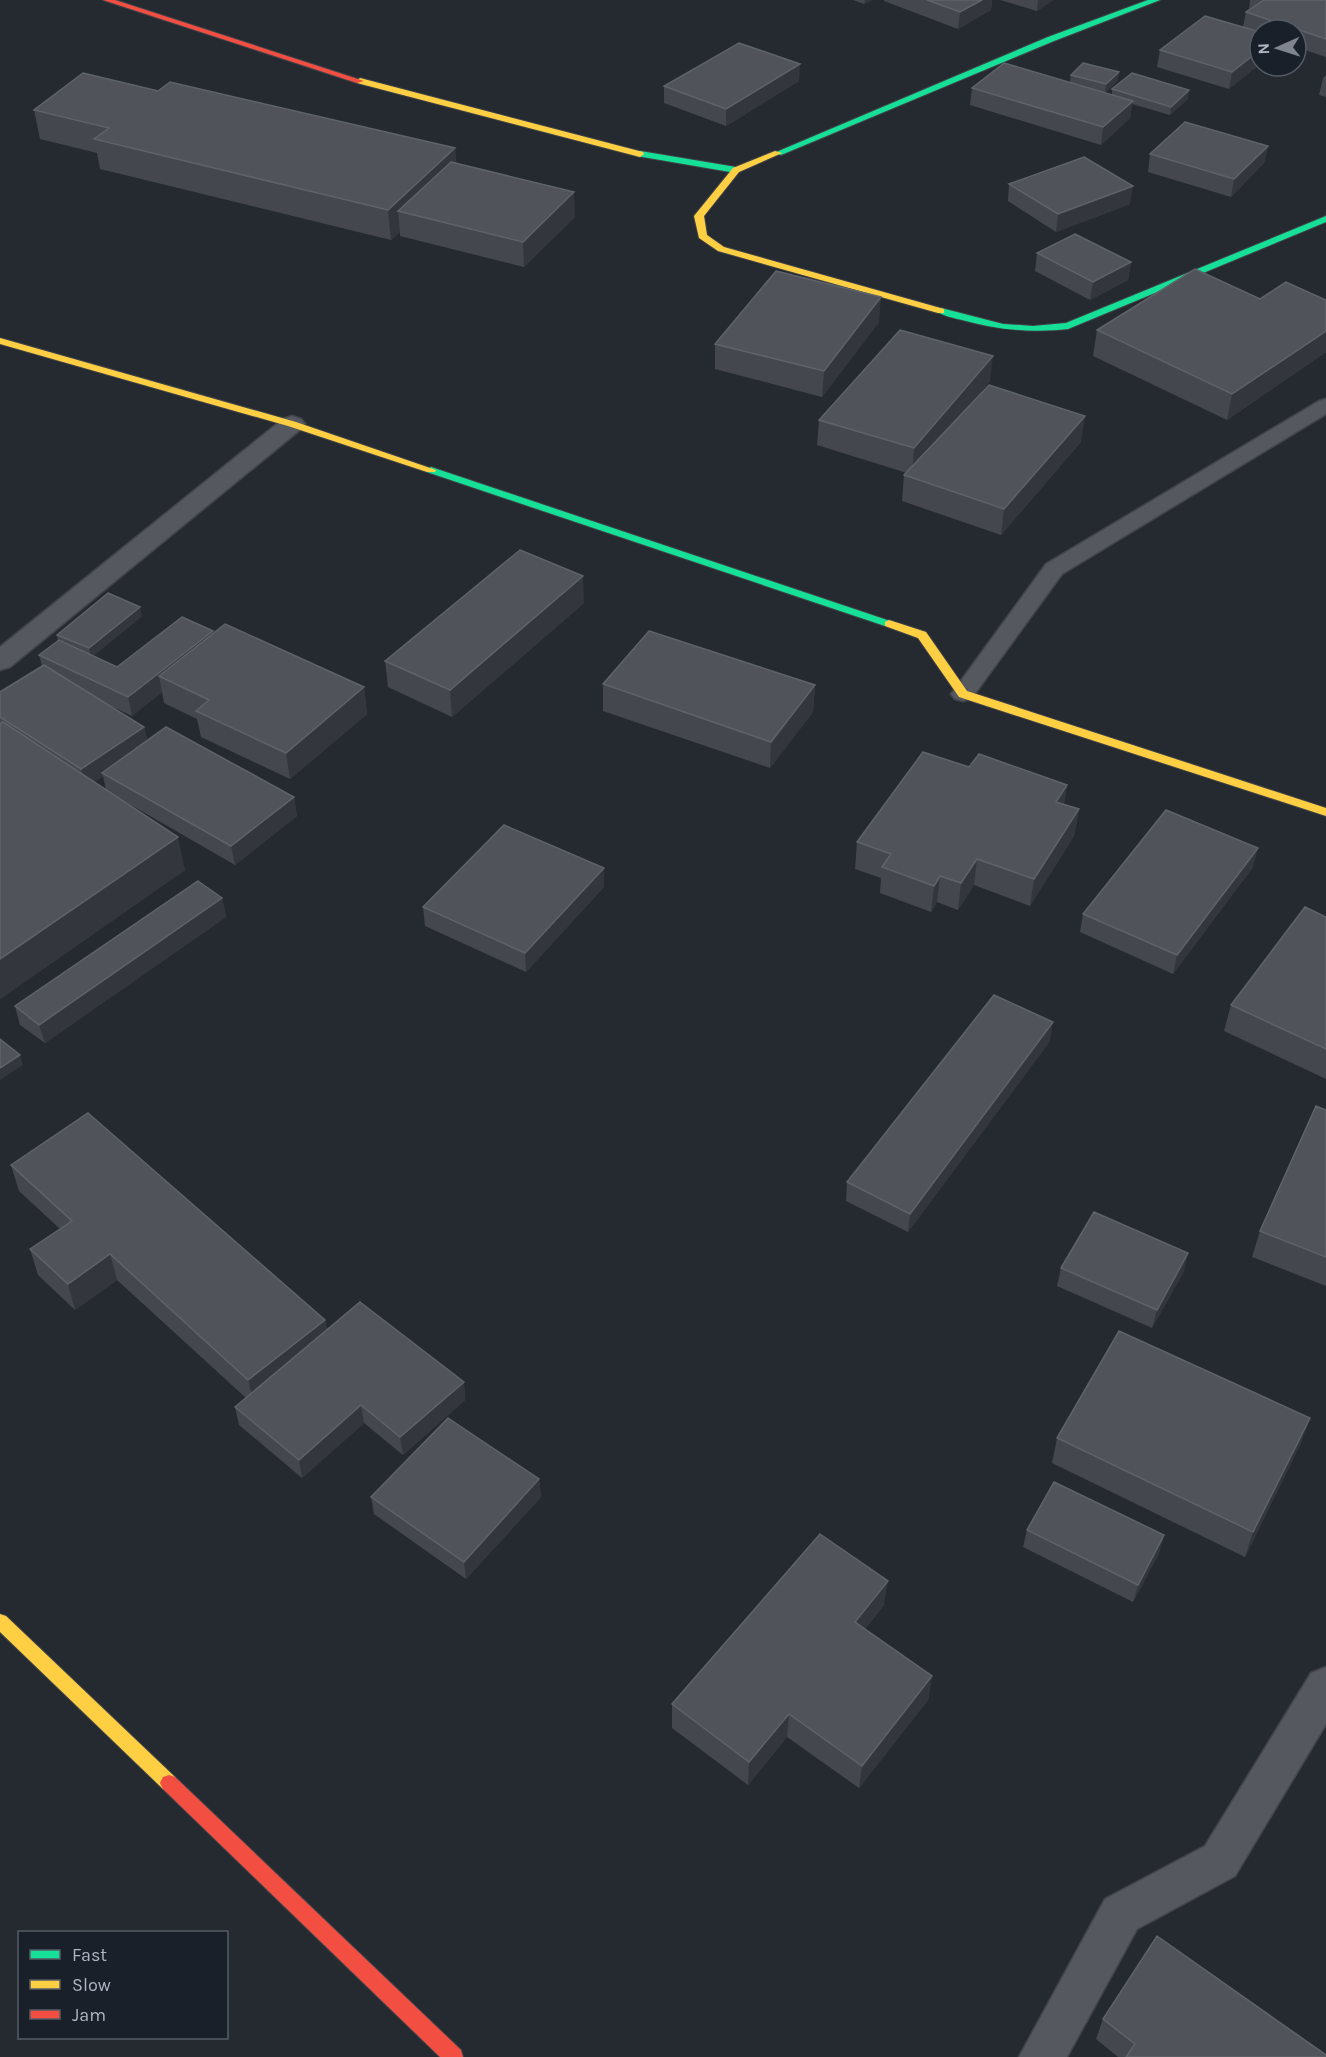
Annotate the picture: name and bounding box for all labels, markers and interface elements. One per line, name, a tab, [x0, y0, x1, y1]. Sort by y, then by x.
north arrow	[1248, 18, 1308, 78]
text: N	[1254, 43, 1273, 55]
legend	[18, 1931, 228, 2039]
text: Fast	[72, 1944, 107, 1966]
text: Slow	[72, 1974, 111, 1996]
text: Jam	[72, 2004, 106, 2026]

